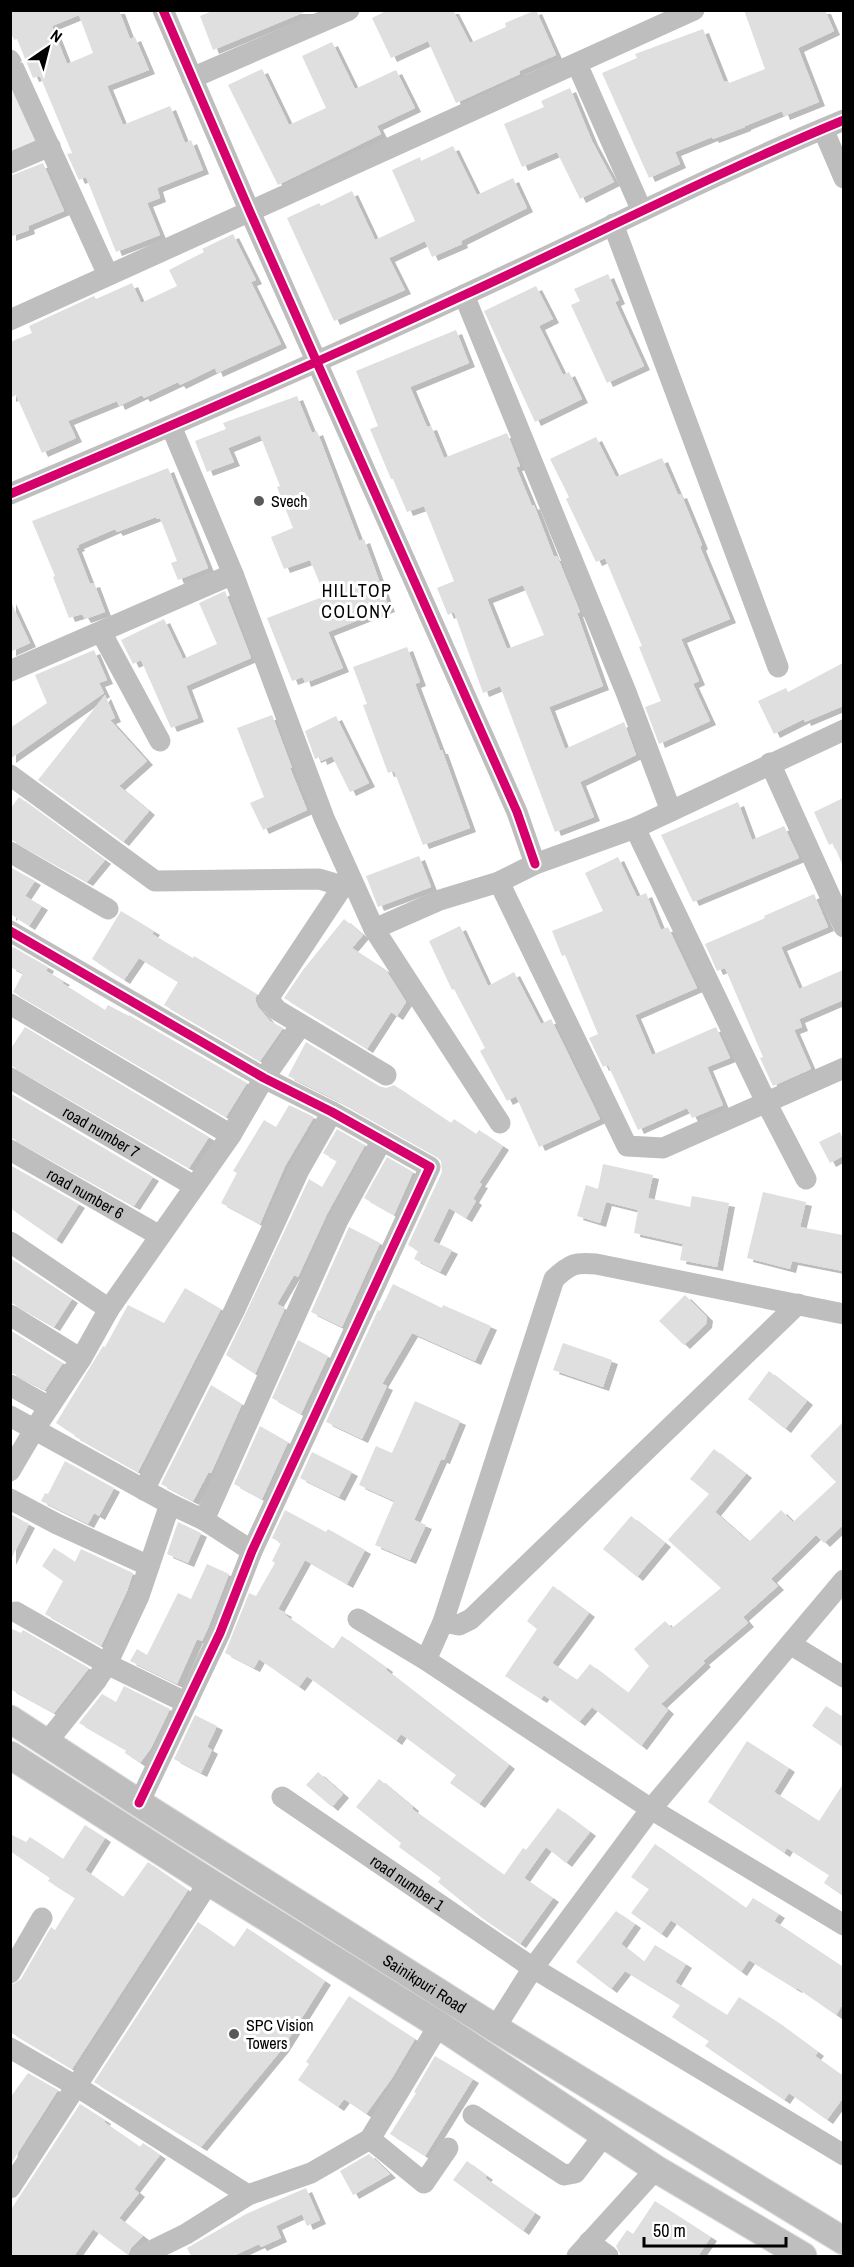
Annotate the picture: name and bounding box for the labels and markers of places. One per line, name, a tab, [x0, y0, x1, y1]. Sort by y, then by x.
place label: Svech	[271, 490, 307, 512]
marker: Svech	[252, 494, 266, 508]
place label: SPC Vision Towers	[246, 2014, 314, 2054]
marker: SPC Vision Towers	[227, 2027, 241, 2041]

